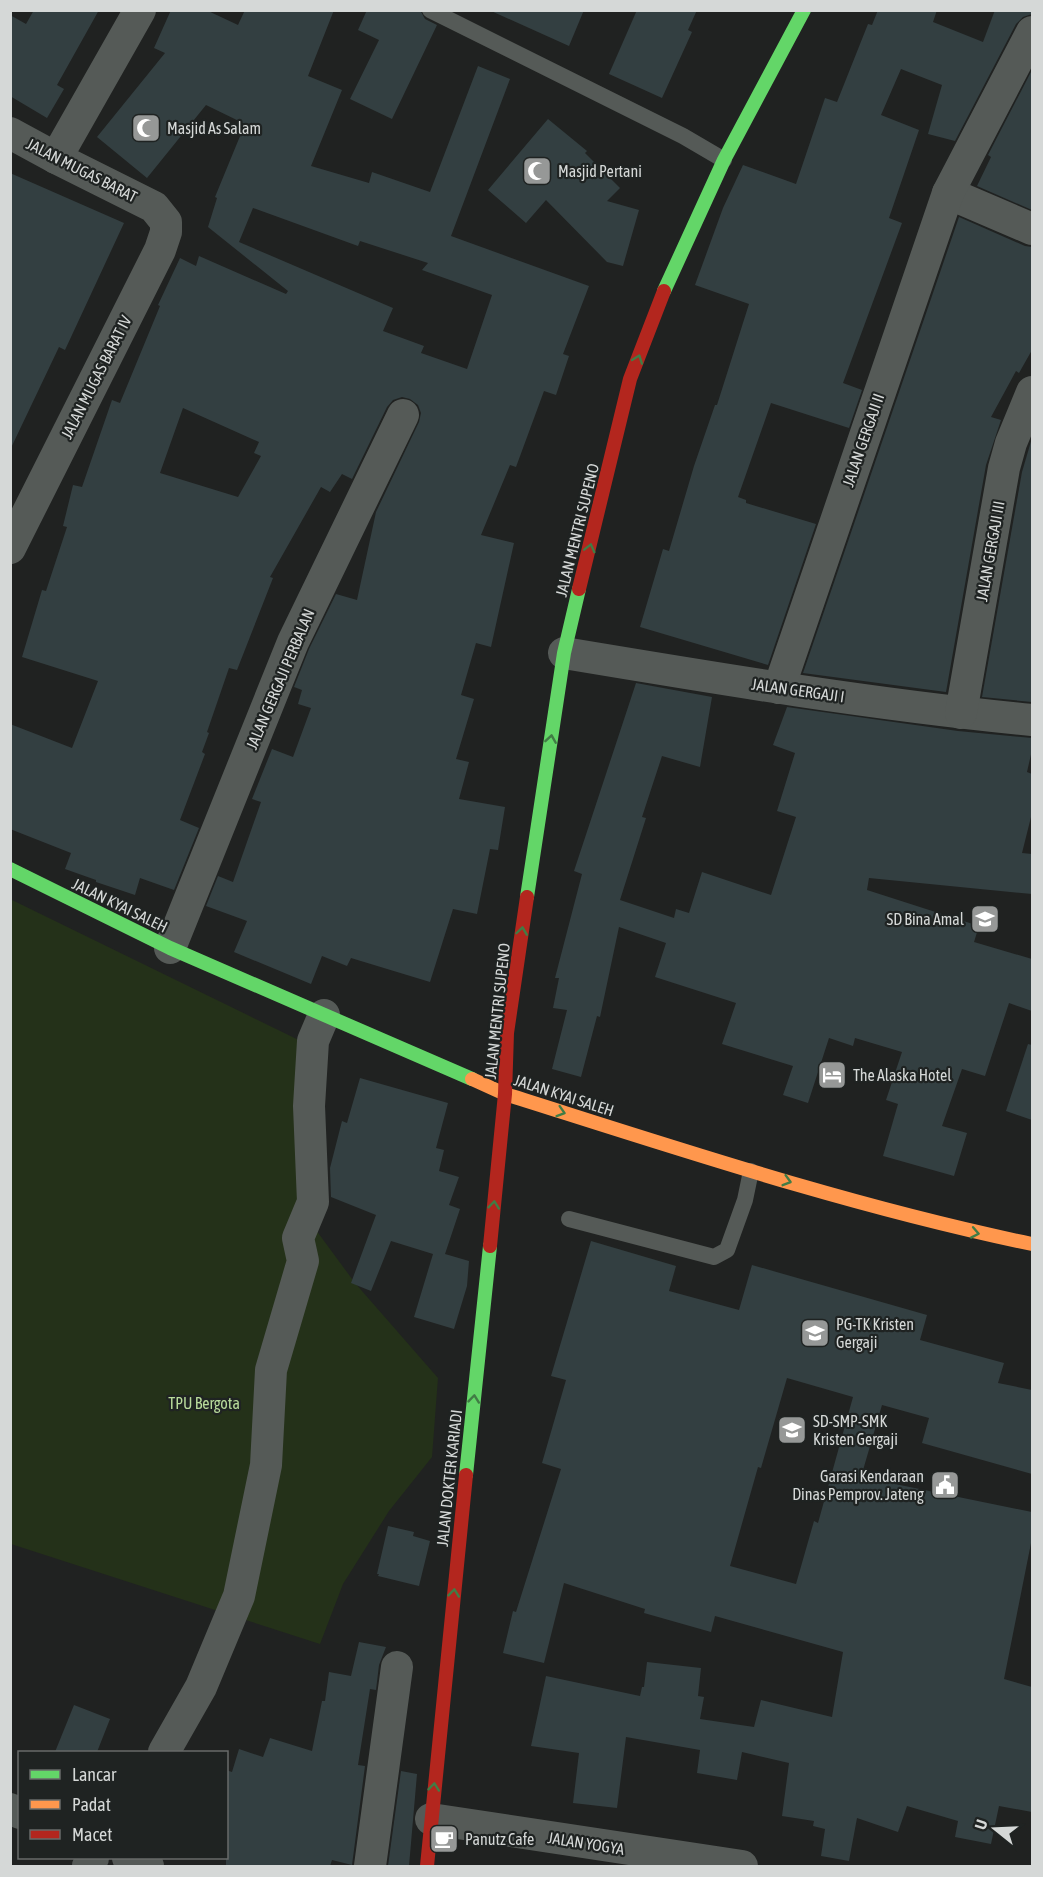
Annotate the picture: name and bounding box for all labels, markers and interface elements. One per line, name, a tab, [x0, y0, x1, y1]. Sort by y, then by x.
mosque icon: Masjid As Salam	[130, 112, 162, 144]
place label: Masjid As Salam	[167, 119, 261, 138]
street label: JALAN MUGAS BARAT	[24, 134, 140, 206]
mosque icon: Masjid Pertani	[521, 155, 553, 187]
place label: Masjid Pertani	[558, 162, 642, 181]
street label: JALAN MUGAS BARAT IV	[57, 312, 135, 442]
one-way arrow	[631, 354, 643, 365]
street label: JALAN GERGAJI II	[839, 391, 887, 489]
street label: JALAN MENTRI SUPENO	[552, 462, 602, 598]
street label: JALAN GERGAJI III	[972, 499, 1008, 603]
one-way arrow	[582, 543, 595, 553]
street label: JALAN GERGAJI PERBALAN	[242, 606, 318, 752]
street label: JALAN GERGAJI I	[750, 675, 846, 705]
one-way arrow	[545, 734, 557, 743]
street label: JALAN KYAI SALEH	[69, 874, 171, 936]
school or university icon: SD Bina Amal	[969, 903, 1001, 935]
place label: SD Bina Amal	[886, 910, 965, 928]
one-way arrow	[516, 927, 528, 936]
street label: JALAN MENTRI SUPENO	[481, 942, 513, 1080]
hotel icon: The Alaska Hotel	[816, 1059, 848, 1091]
place label: The Alaska Hotel	[853, 1066, 952, 1084]
street label: JALAN KYAI SALEH	[512, 1070, 616, 1120]
one-way arrow	[555, 1104, 566, 1117]
one-way arrow	[781, 1174, 792, 1186]
one-way arrow	[487, 1201, 499, 1210]
one-way arrow	[970, 1225, 980, 1238]
place label: PG-TK Kristen Gergaji	[836, 1315, 914, 1352]
school or university icon: PG-TK Kristen Gergaji	[799, 1317, 831, 1349]
park label: TPU Bergota	[168, 1394, 240, 1413]
one-way arrow	[467, 1395, 480, 1404]
street label: JALAN DOKTER KARIADI	[433, 1409, 465, 1547]
place label: SD-SMP-SMK Kristen Gergaji	[813, 1412, 898, 1449]
school or university icon: SD-SMP-SMK Kristen Gergaji	[776, 1414, 808, 1446]
place label: Garasi Kendaraan Dinas Pemprov. Jateng	[792, 1467, 924, 1504]
public building icon: Garasi Kendaraan Dinas Pemprov. Jateng	[929, 1469, 961, 1501]
one-way arrow	[447, 1589, 460, 1598]
legend	[18, 1751, 228, 1859]
text: Lancar	[72, 1764, 117, 1785]
one-way arrow	[427, 1783, 440, 1792]
text: Padat	[72, 1794, 111, 1815]
north arrow	[965, 1799, 1025, 1859]
text: U	[971, 1817, 991, 1832]
cafe icon: Panutz Cafe	[428, 1823, 460, 1855]
text: Macet	[72, 1824, 112, 1845]
street label: JALAN YOGYA	[546, 1828, 626, 1858]
place label: Panutz Cafe	[465, 1830, 534, 1848]

